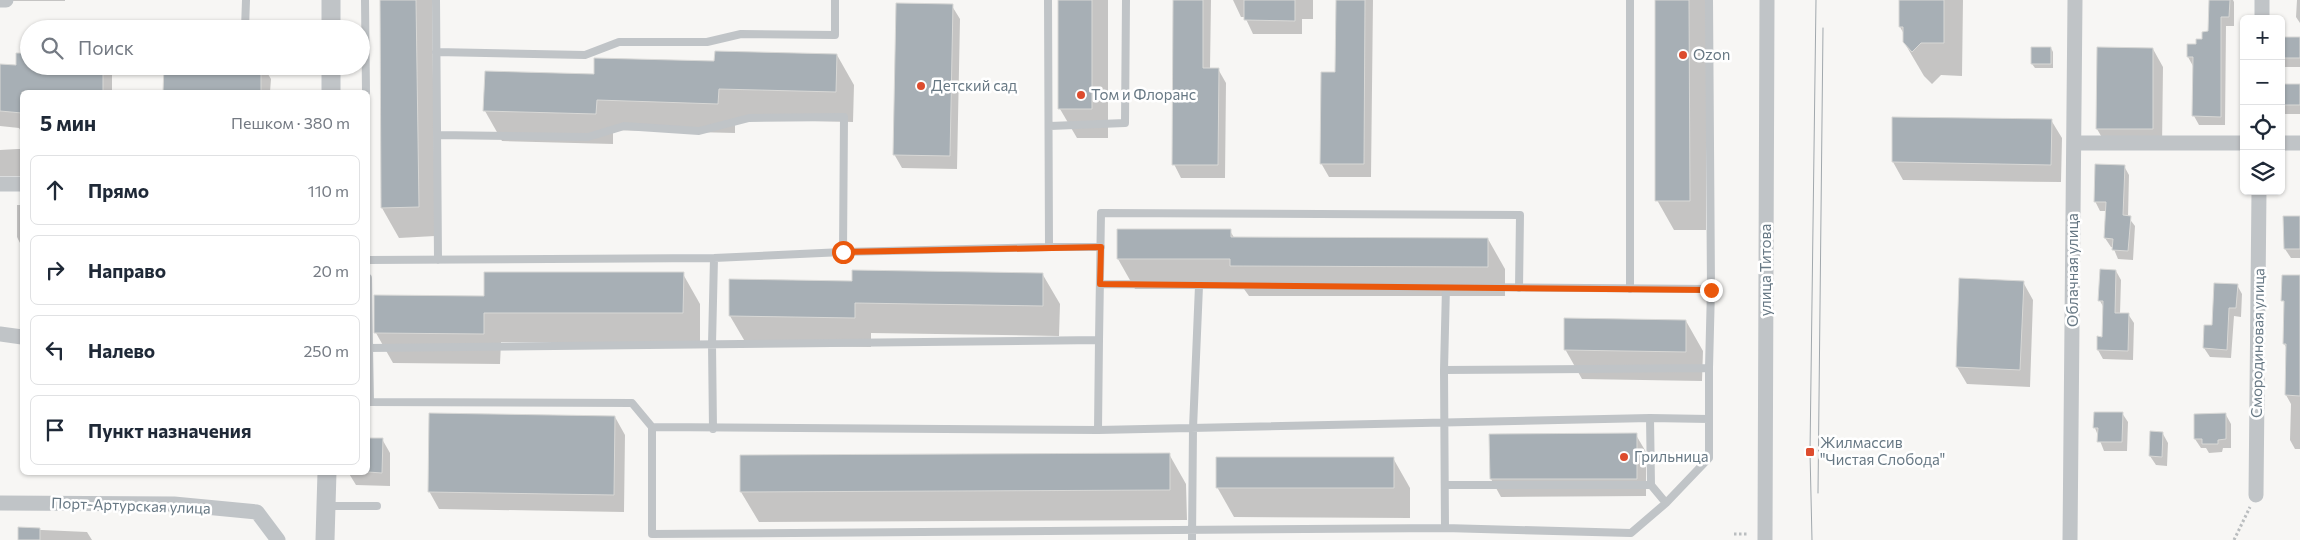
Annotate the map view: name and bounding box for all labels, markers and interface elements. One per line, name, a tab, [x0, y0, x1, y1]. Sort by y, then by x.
map controls	[2240, 15, 2285, 195]
button: +	[2240, 15, 2285, 60]
search box	[20, 20, 370, 75]
icon: search	[38, 34, 66, 62]
text: Поиск	[78, 36, 134, 59]
place label: Ozon	[1693, 45, 1730, 63]
marker: Ozon	[1677, 49, 1689, 61]
button: −	[2240, 60, 2285, 105]
place label: Детский сад	[931, 76, 1017, 94]
marker: Детский сад	[915, 80, 927, 92]
place label: Том и Флоранс	[1091, 85, 1196, 103]
marker: Том и Флоранс	[1075, 89, 1087, 101]
button: locate	[2240, 105, 2285, 150]
text: 5 мин	[40, 110, 96, 135]
text: Пешком · 380 m	[231, 113, 350, 132]
button: layers	[2240, 150, 2285, 195]
icon: ahead	[41, 176, 69, 204]
text: Прямо	[88, 179, 149, 202]
text: 110 m	[308, 181, 349, 200]
street label: Облачная улица	[2063, 213, 2081, 327]
street label: улица Титова	[1756, 224, 1774, 316]
route start	[832, 241, 855, 264]
icon: right	[41, 256, 69, 284]
text: Направо	[88, 259, 166, 282]
text: 20 m	[313, 261, 349, 280]
street label: Смородиновая улица	[2247, 268, 2267, 418]
route end	[1700, 279, 1723, 302]
icon: left	[41, 336, 69, 364]
text: Налево	[88, 339, 155, 362]
text: 250 m	[303, 341, 349, 360]
icon: arrive	[41, 416, 69, 444]
text: Пункт назначения	[88, 419, 251, 442]
place label: Жилмассив "Чистая Слобода"	[1820, 433, 1945, 468]
marker: Жилмассив "Чистая Слобода"	[1804, 446, 1816, 458]
place label: Грильница	[1634, 447, 1709, 465]
marker: Грильница	[1618, 451, 1630, 463]
street label: Порт-Артурская улица	[51, 493, 211, 517]

